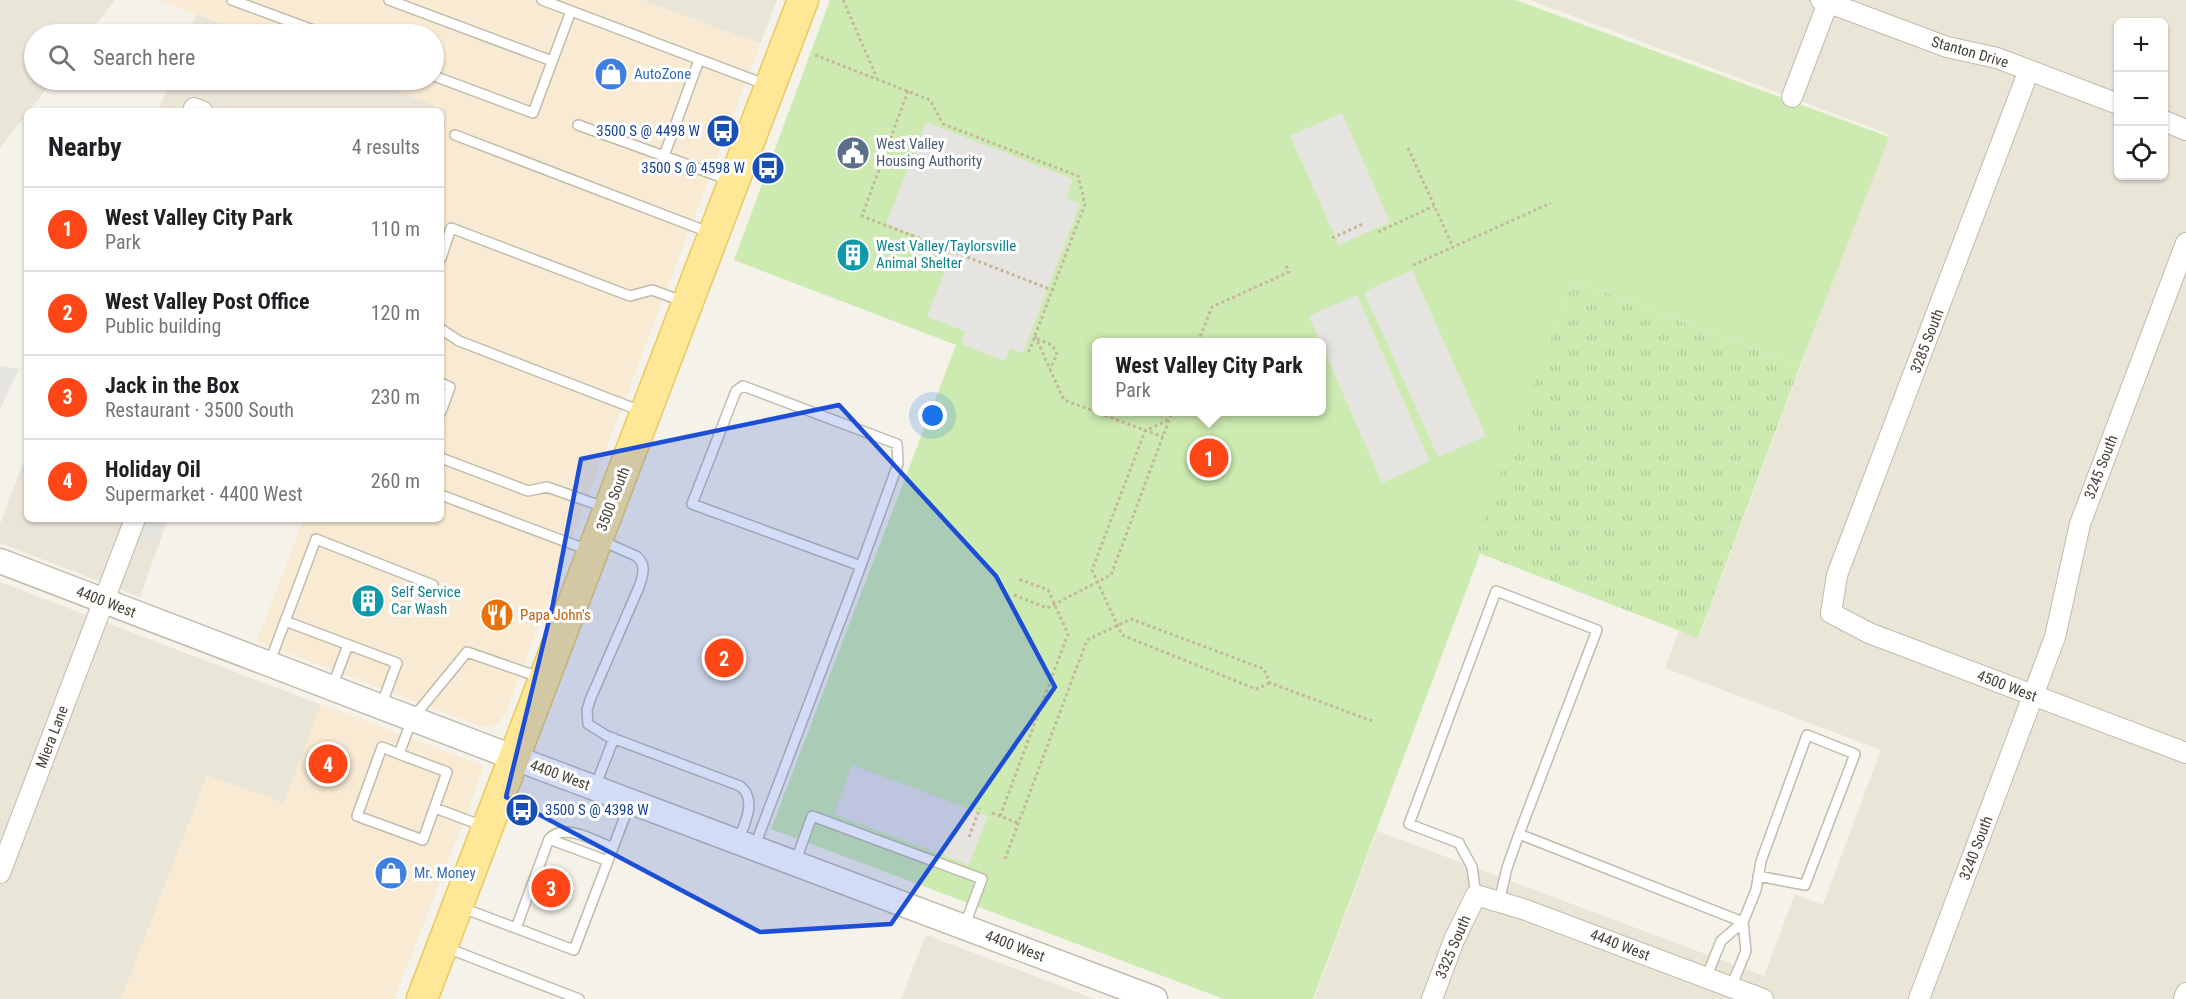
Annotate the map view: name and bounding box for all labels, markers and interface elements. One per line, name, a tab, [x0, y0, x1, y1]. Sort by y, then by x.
map controls	[2114, 18, 2168, 180]
button: +	[2114, 18, 2168, 72]
search box	[24, 24, 444, 90]
street label: Stanton Drive	[1929, 32, 2011, 72]
icon: search	[45, 41, 78, 74]
text: Search here	[93, 45, 195, 70]
shop icon: AutoZone	[593, 56, 629, 92]
place label: AutoZone	[634, 65, 691, 83]
button: −	[2114, 72, 2168, 126]
bus stop icon: 3500 S @ 4498 W	[705, 113, 741, 149]
place label: 3500 S @ 4498 W	[596, 122, 701, 140]
button: locate	[2114, 126, 2168, 180]
text: Nearby	[48, 132, 122, 162]
text: 4 results	[352, 135, 420, 159]
public building icon: West Valley Housing Authority	[835, 135, 871, 171]
place label: West Valley Housing Authority	[876, 135, 982, 170]
bus stop icon: 3500 S @ 4598 W	[750, 150, 786, 186]
place label: 3500 S @ 4598 W	[641, 159, 746, 177]
text: West Valley City Park	[105, 205, 293, 230]
text: 1	[62, 217, 73, 241]
text: 110 m	[371, 217, 420, 241]
text: Park	[105, 230, 141, 254]
building icon: West Valley/Taylorsville Animal Shelter	[835, 237, 871, 273]
place label: West Valley/Taylorsville Animal Shelter	[876, 237, 1016, 272]
text: West Valley Post Office	[105, 289, 310, 314]
text: 2	[62, 301, 73, 325]
text: 120 m	[371, 301, 420, 325]
street label: 3285 South	[1907, 306, 1947, 376]
text: Public building	[105, 314, 221, 338]
popup	[1092, 338, 1326, 416]
text: West Valley City Park	[1115, 353, 1303, 378]
text: Jack in the Box	[105, 373, 239, 398]
text: Park	[1115, 378, 1151, 402]
text: 3	[62, 385, 73, 409]
text: 230 m	[371, 385, 420, 409]
text: Restaurant · 3500 South	[105, 398, 294, 422]
your location	[918, 401, 947, 430]
street label: 3245 South	[2081, 432, 2121, 502]
pin: 1	[1190, 436, 1228, 480]
text: Holiday Oil	[105, 457, 201, 482]
street label: 3500 South	[593, 464, 633, 534]
text: 4	[62, 469, 73, 493]
text: 260 m	[371, 469, 420, 493]
text: Supermarket · 4400 West	[105, 482, 303, 506]
street label: 4400 West	[74, 582, 138, 622]
building icon: Self Service Car Wash	[350, 583, 386, 619]
place label: Self Service Car Wash	[391, 583, 461, 618]
restaurant icon: Papa John's	[479, 597, 515, 633]
place label: Papa John's	[520, 606, 591, 624]
pin: 2	[704, 636, 744, 680]
street label: 4500 West	[1975, 666, 2039, 706]
street label: Miera Lane	[32, 703, 72, 771]
pin: 4	[308, 742, 348, 786]
street label: 4400 West	[528, 756, 592, 794]
bus stop icon: 3500 S @ 4398 W	[504, 792, 540, 828]
place label: 3500 S @ 4398 W	[545, 801, 649, 819]
street label: 3240 South	[1956, 813, 1996, 883]
shop icon: Mr. Money	[373, 855, 409, 891]
place label: Mr. Money	[414, 864, 476, 882]
pin: 3	[532, 866, 570, 910]
street label: 3325 South	[1432, 913, 1474, 981]
street label: 4440 West	[1588, 925, 1652, 965]
street label: 4400 West	[983, 926, 1047, 966]

